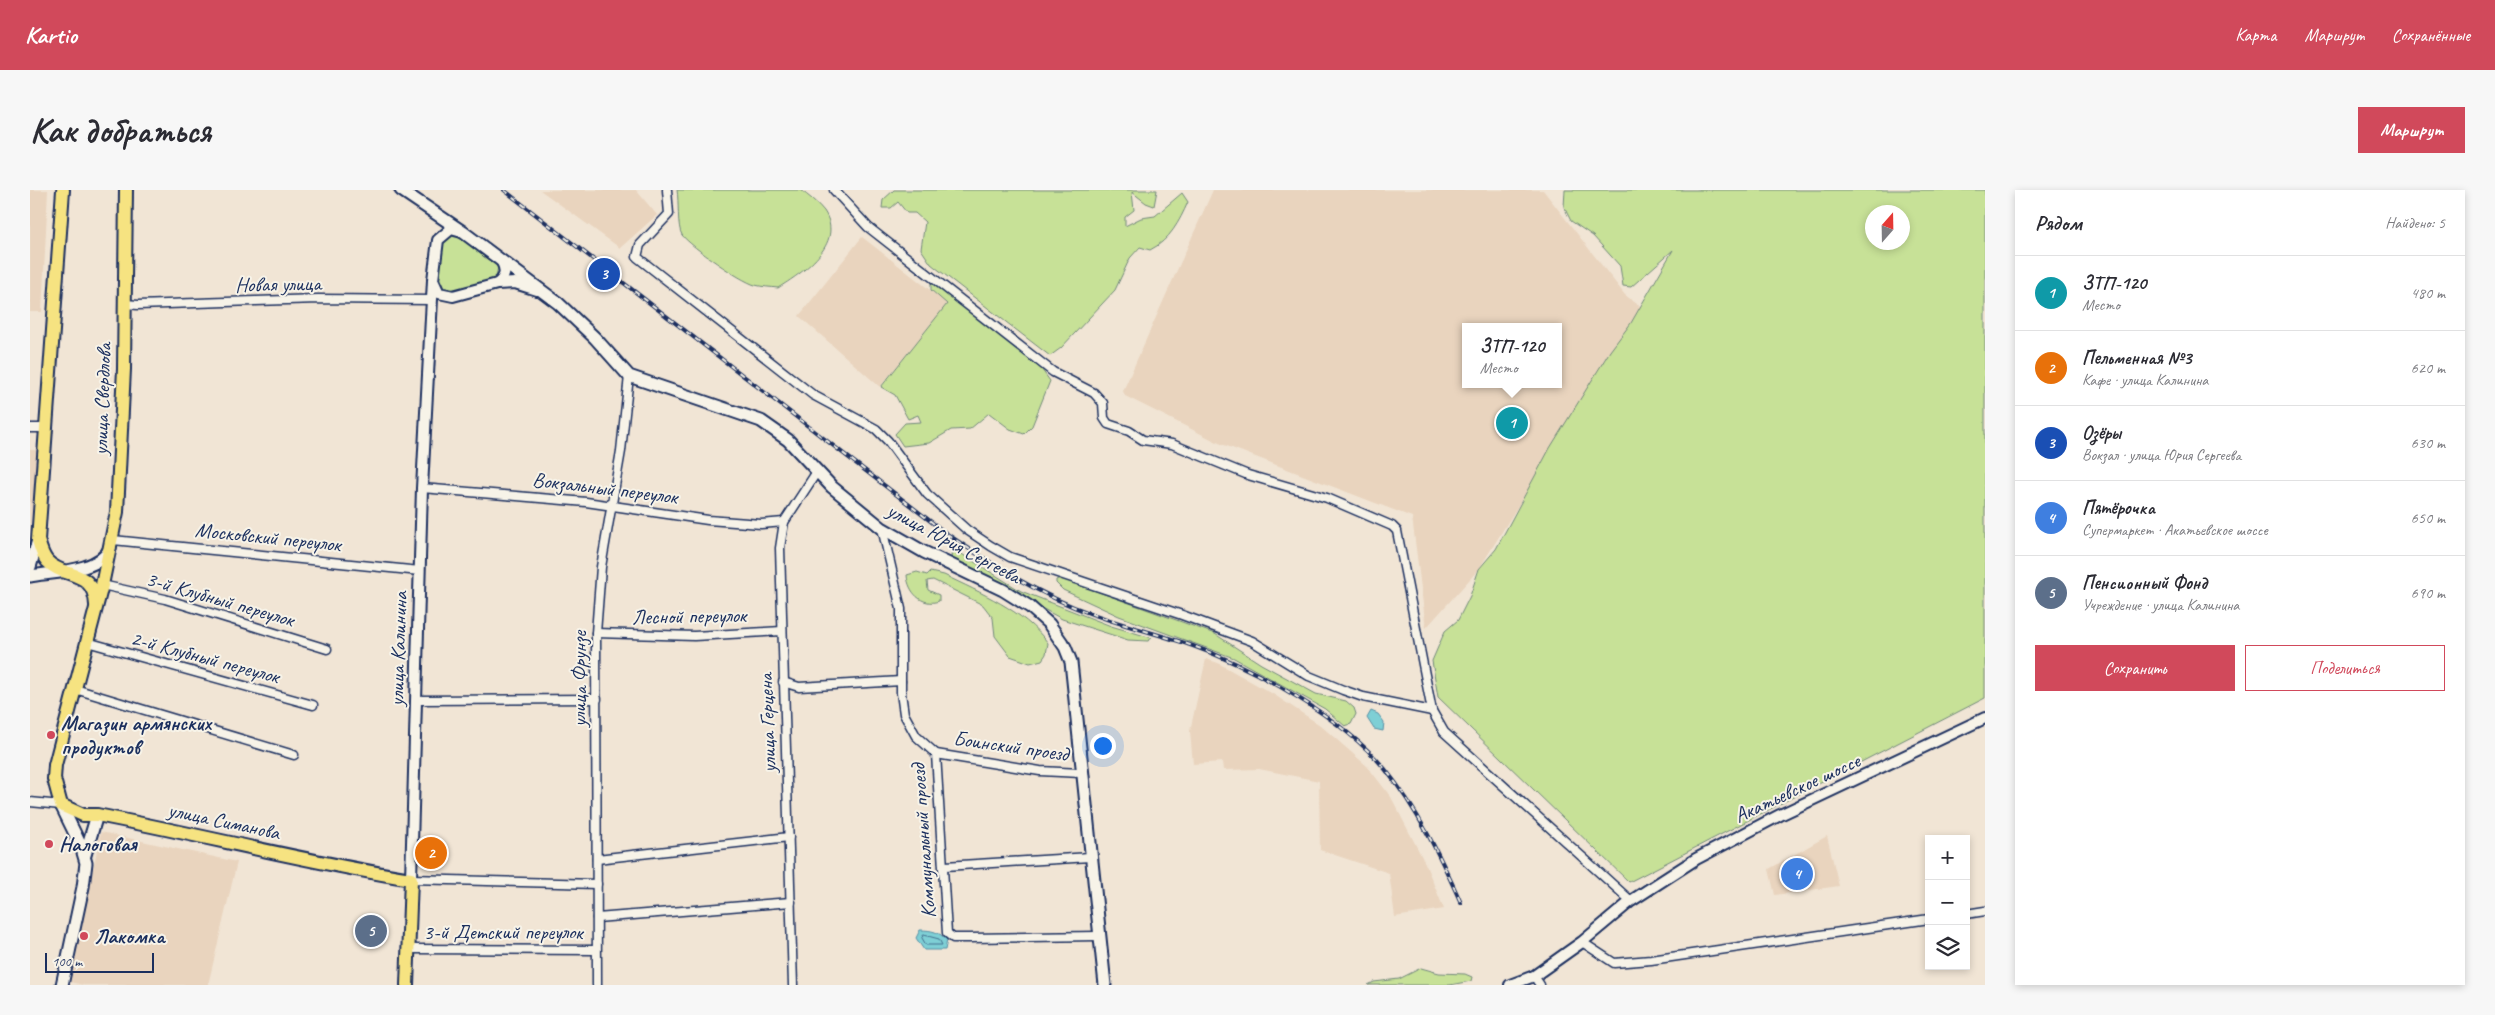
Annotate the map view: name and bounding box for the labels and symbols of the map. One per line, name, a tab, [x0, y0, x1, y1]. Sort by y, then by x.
north arrow	[1865, 205, 1910, 250]
pin: 3	[588, 255, 620, 293]
street label: Новая улица	[235, 270, 324, 298]
street label: улица Свердлова	[87, 340, 117, 458]
pin: 1	[1496, 404, 1528, 442]
street label: Вокзальный переулок	[531, 466, 681, 510]
street label: улица Юрия Сергеева	[881, 496, 1027, 590]
street label: Московский переулок	[194, 516, 344, 558]
street label: 3-й Клубный переулок	[143, 565, 299, 633]
street label: улица Калинина	[383, 589, 413, 709]
street label: Лесной переулок	[632, 602, 749, 630]
street label: 2-й Клубный переулок	[128, 625, 284, 690]
street label: улица Фрунзе	[566, 630, 592, 729]
street label: улица Герцена	[752, 670, 782, 775]
place label: Магазин армянских продуктов	[61, 710, 214, 761]
street label: Боинский проезд	[952, 725, 1073, 767]
marker: Магазин армянских продуктов	[45, 729, 57, 741]
your location	[1090, 733, 1116, 759]
street label: Акатьевское шоссе	[1730, 747, 1865, 829]
street label: Коммунальный проезд	[904, 760, 941, 919]
street label: улица Симанова	[164, 796, 284, 846]
place label: Налоговая	[59, 831, 138, 857]
pin: 2	[415, 834, 447, 872]
marker: Налоговая	[43, 838, 55, 850]
pin: 4	[1781, 855, 1813, 893]
pin: 5	[355, 912, 387, 950]
street label: 3-й Детский переулок	[423, 919, 585, 945]
place label: Лакомка	[94, 923, 166, 949]
marker: Лакомка	[78, 930, 90, 942]
scale bar	[45, 950, 154, 973]

